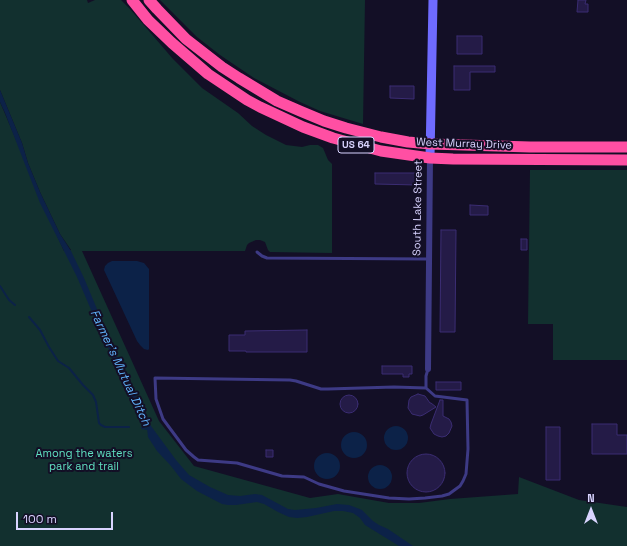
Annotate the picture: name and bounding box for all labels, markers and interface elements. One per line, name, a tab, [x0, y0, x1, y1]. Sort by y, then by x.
street label: West Murray Drive	[416, 136, 512, 152]
road number: US 64	[338, 137, 374, 153]
street label: South Lake Street	[411, 160, 425, 256]
water label: Farmer's Mutual Ditch	[87, 308, 153, 428]
park label: Among the waters park and trail	[36, 447, 132, 473]
north arrow	[571, 490, 611, 530]
text: N	[587, 491, 595, 505]
scale bar	[18, 504, 115, 530]
text: 100 m	[23, 511, 57, 527]

